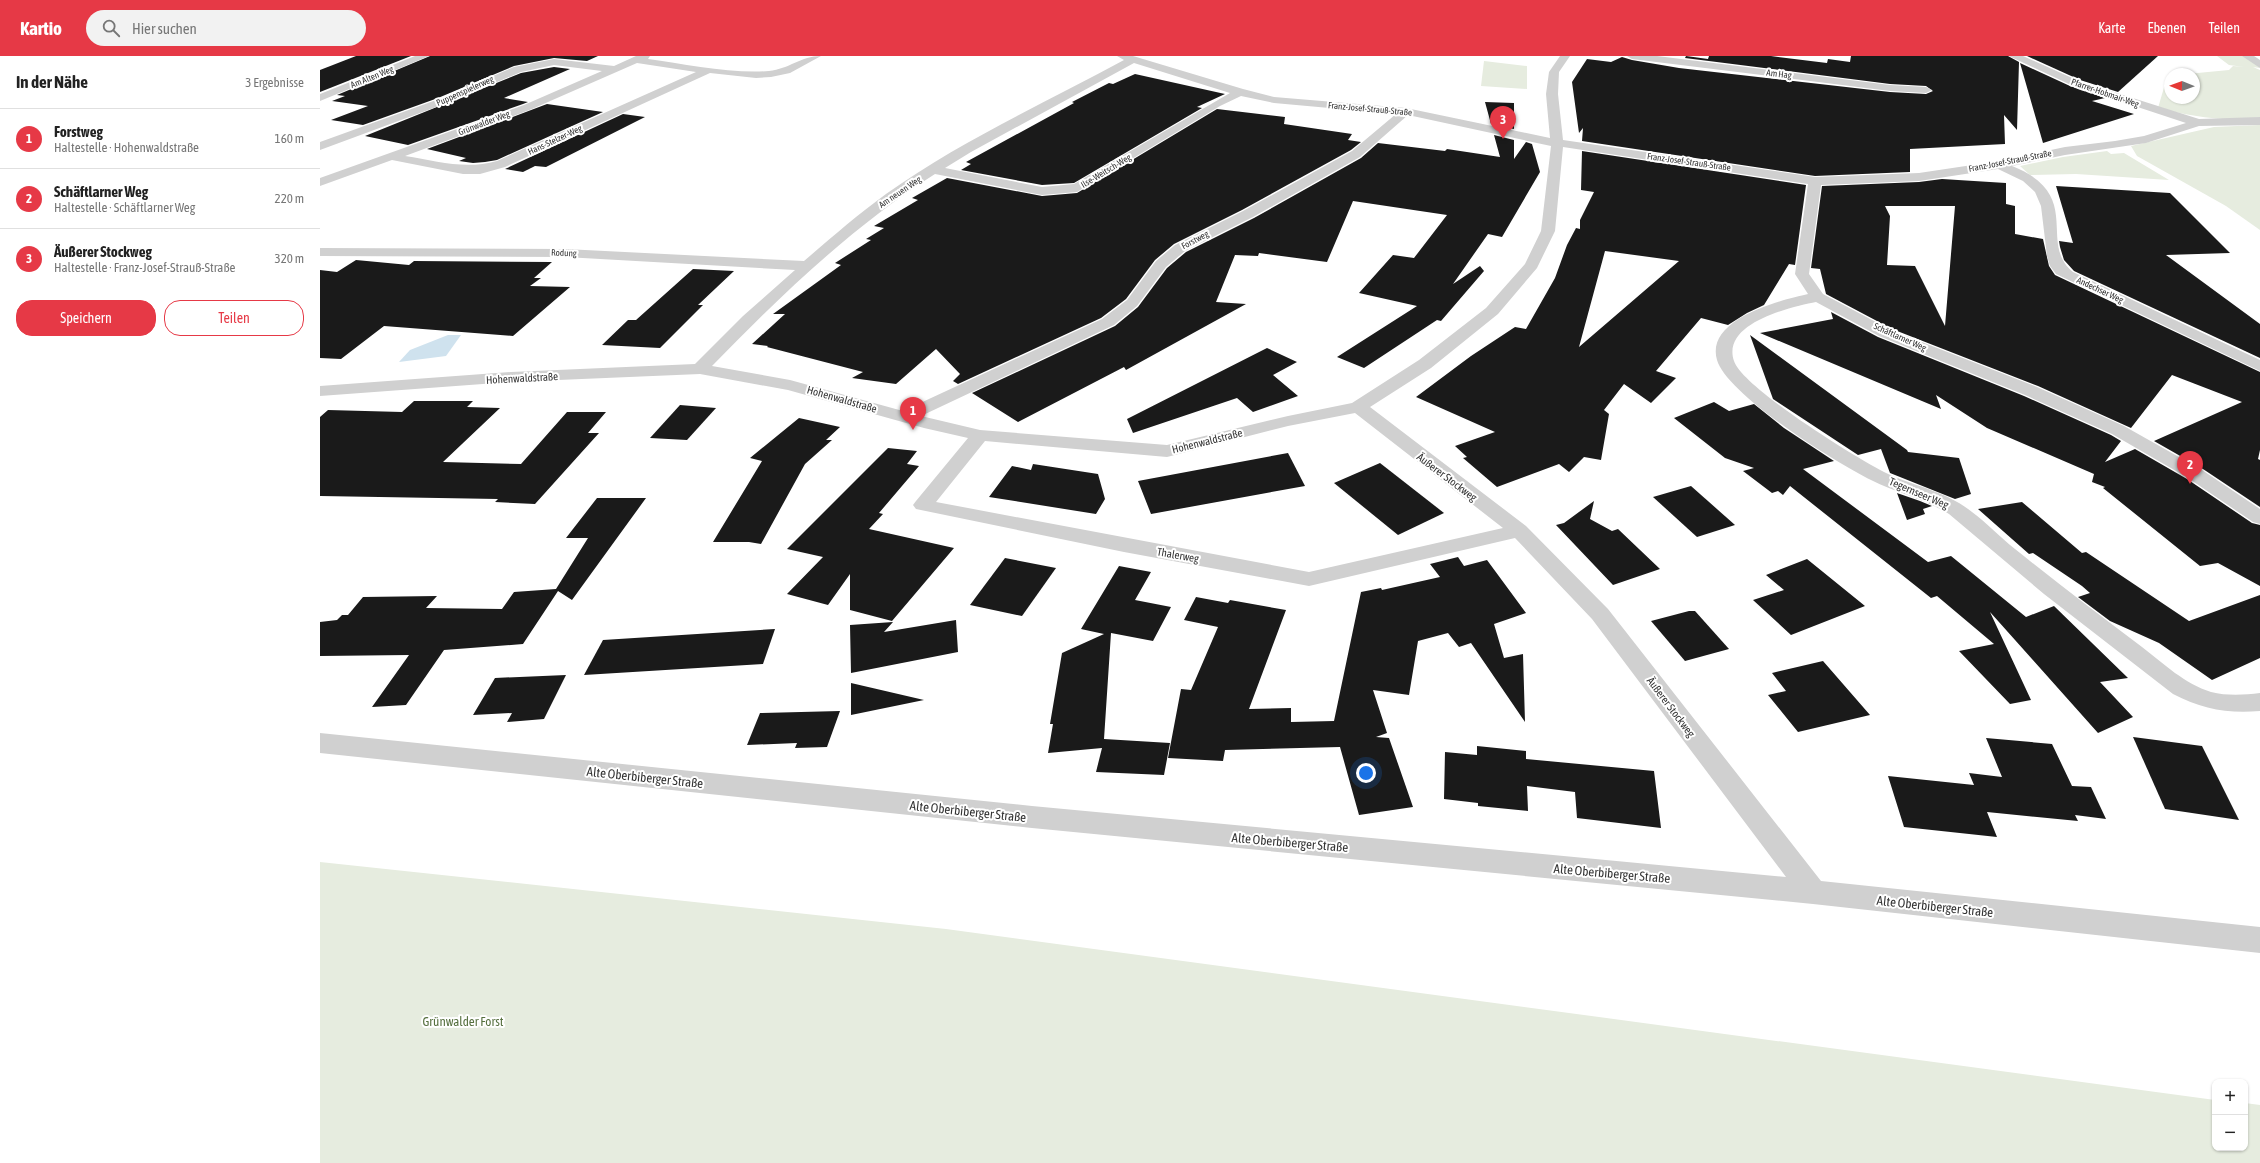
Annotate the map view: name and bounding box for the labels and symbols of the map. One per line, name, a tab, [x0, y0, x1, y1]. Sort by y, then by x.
street label: Am Alten Weg	[349, 64, 395, 90]
street label: Am Hag	[1766, 67, 1792, 81]
north arrow	[2164, 68, 2200, 104]
street label: Puppenspielerweg	[435, 74, 495, 108]
street label: Pfarrer-Hobmair-Weg	[2070, 77, 2140, 109]
street label: Franz-Josef-Strauß-Straße	[1328, 100, 1412, 118]
pin: 3	[1490, 106, 1516, 139]
street label: Grünwalder Weg	[457, 109, 511, 137]
street label: Hans-Stelzer-Weg	[526, 123, 584, 157]
street label: Franz-Josef-Strauß-Straße	[1968, 148, 2052, 174]
street label: Franz-Josef-Strauß-Straße	[1647, 151, 1731, 173]
street label: Ilse-Weitsch-Weg	[1079, 152, 1133, 190]
street label: Am neuen Weg	[877, 174, 923, 210]
street label: Forstweg	[1180, 229, 1210, 251]
street label: Rodung	[551, 248, 577, 258]
street label: Andechser Weg	[2075, 275, 2125, 305]
street label: Schäftlarner Weg	[1872, 321, 1928, 353]
street label: Hohenwaldstraße	[486, 370, 558, 386]
street label: Hohenwaldstraße	[806, 383, 878, 415]
pin: 1	[900, 397, 926, 430]
street label: Hohenwaldstraße	[1171, 426, 1243, 456]
street label: Äußerer Stockweg	[1415, 451, 1479, 504]
pin: 2	[2177, 451, 2203, 484]
street label: Tegernseer Weg	[1888, 475, 1951, 511]
street label: Thalerweg	[1156, 545, 1200, 565]
street label: Äußerer Stockweg	[1645, 675, 1698, 739]
your location	[1356, 763, 1376, 783]
street label: Alte Oberbiberger Straße	[586, 764, 704, 791]
street label: Alte Oberbiberger Straße	[909, 798, 1027, 825]
street label: Alte Oberbiberger Straße	[1231, 830, 1349, 855]
street label: Alte Oberbiberger Straße	[1553, 861, 1671, 886]
street label: Alte Oberbiberger Straße	[1876, 893, 1994, 920]
park label: Grünwalder Forst	[422, 1014, 504, 1029]

